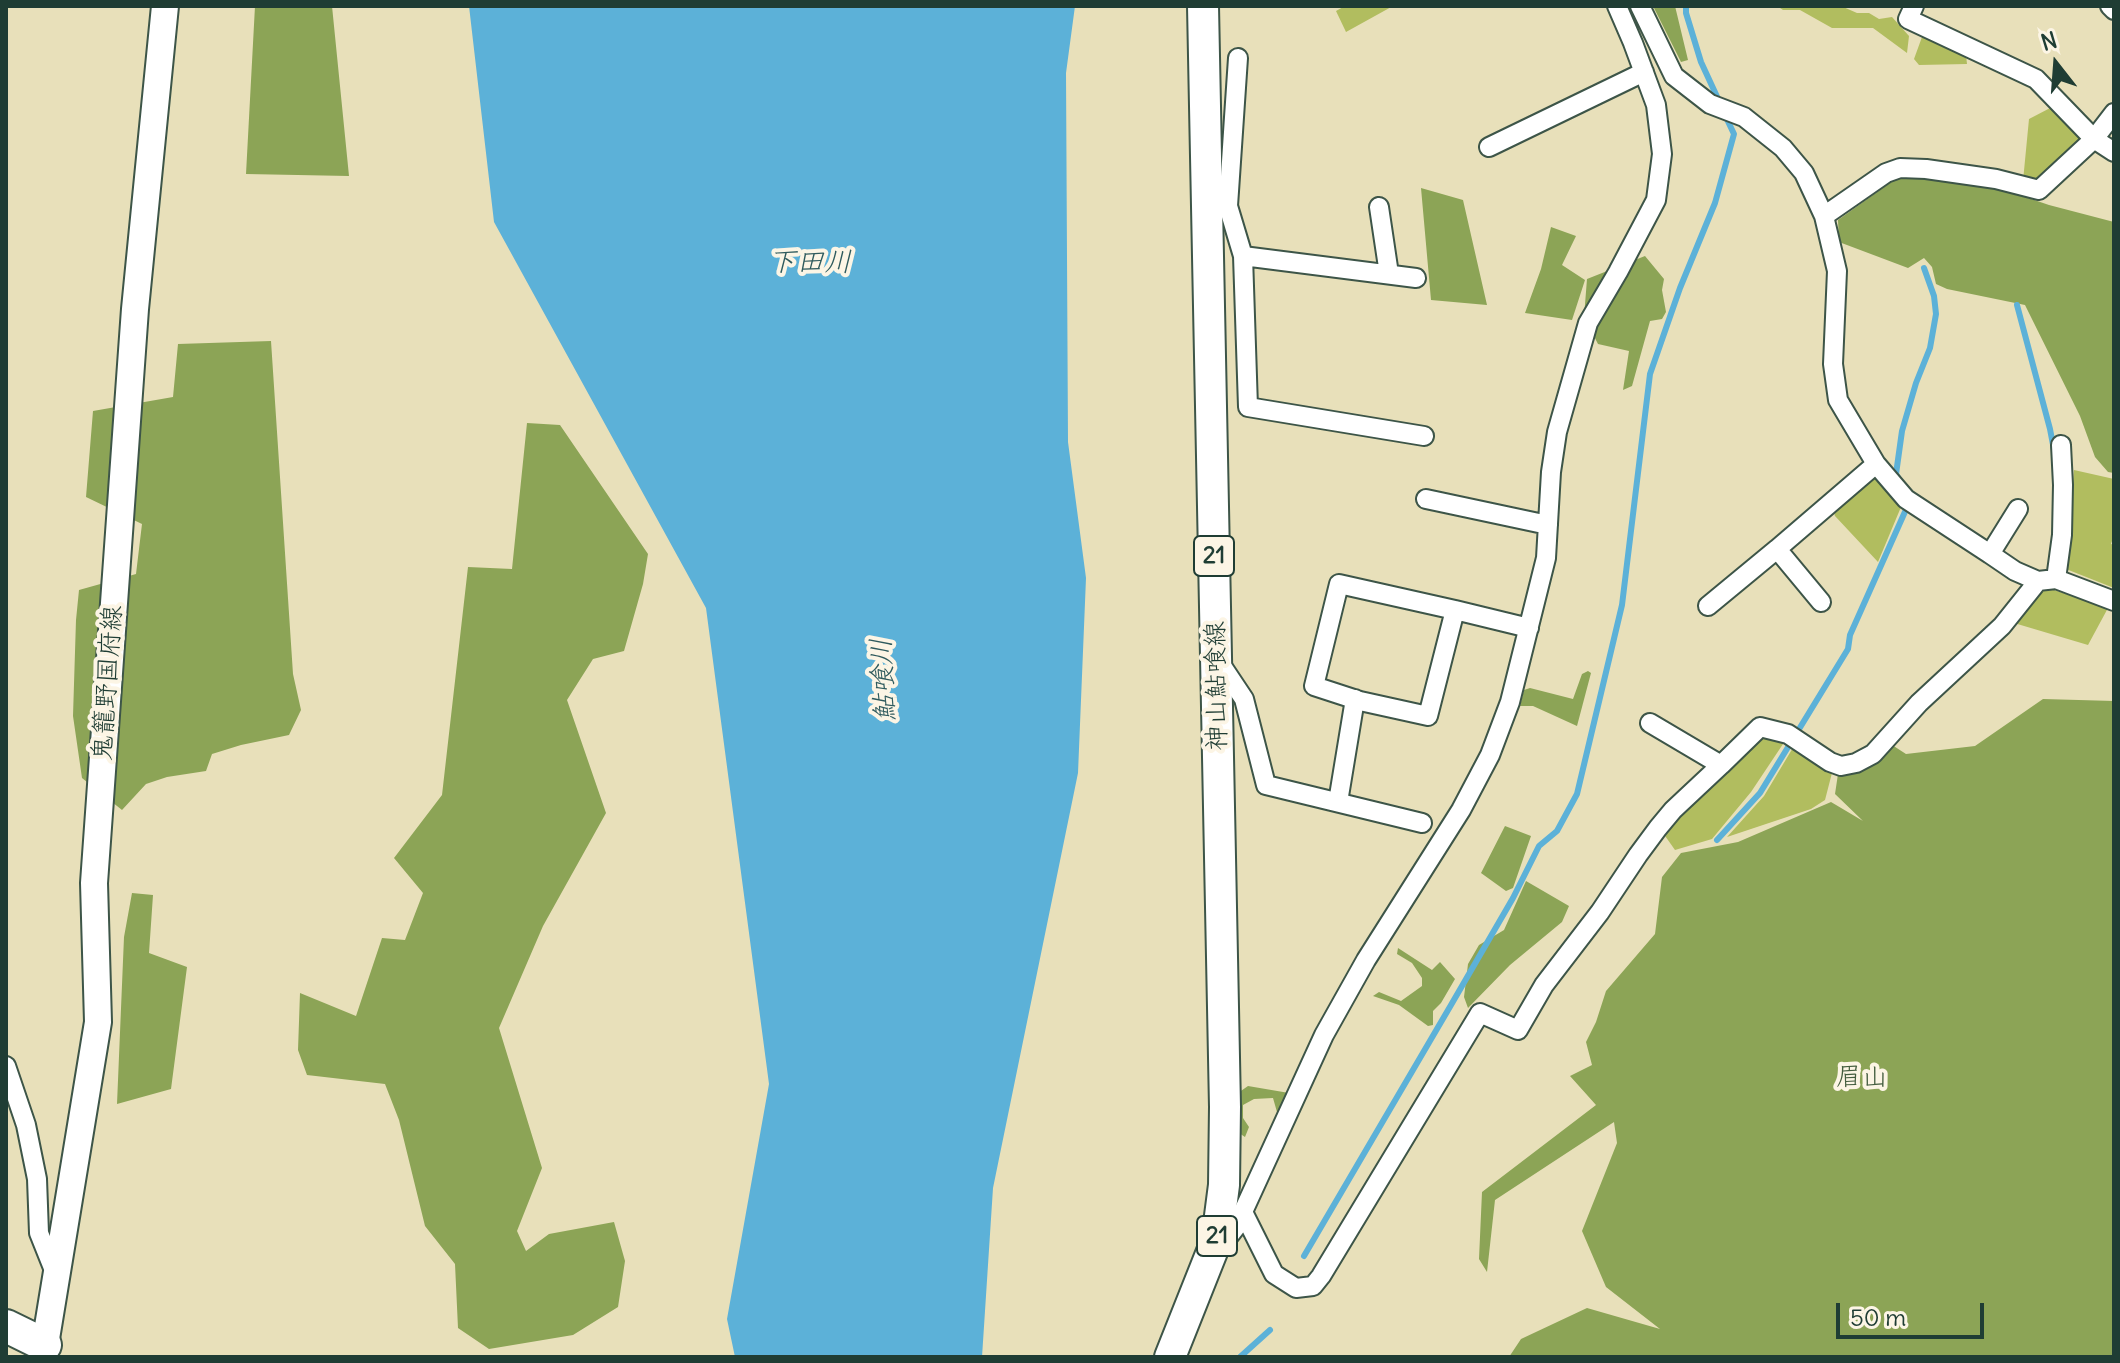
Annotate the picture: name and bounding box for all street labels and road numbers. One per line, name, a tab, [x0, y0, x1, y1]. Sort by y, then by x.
road number: 21	[1194, 536, 1234, 576]
street label: 鬼籠野国府線	[87, 604, 129, 762]
street label: 神山鮎喰線	[1200, 621, 1234, 751]
road number: 21	[1197, 1216, 1237, 1256]

